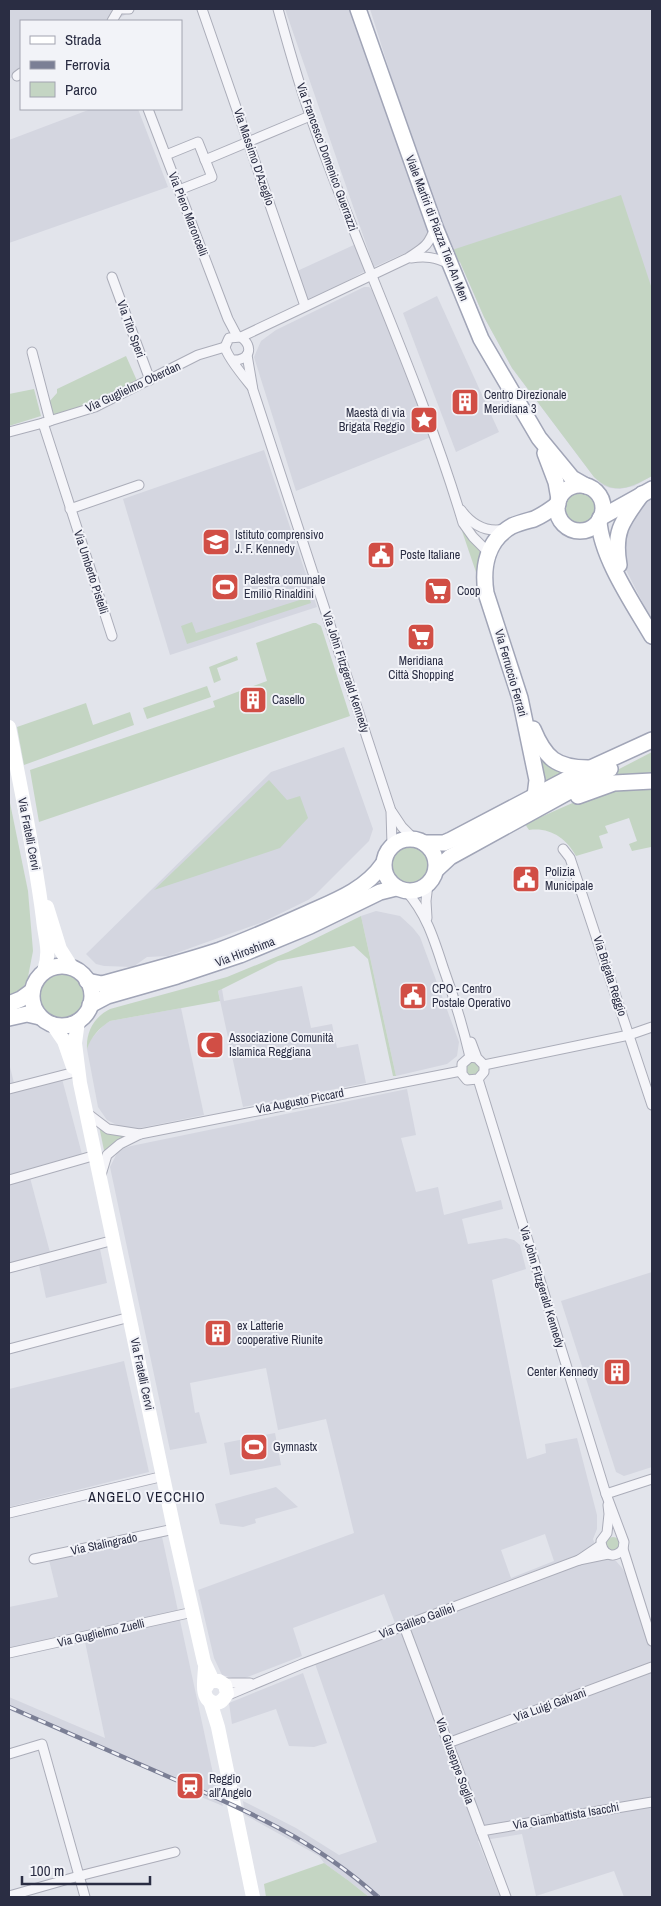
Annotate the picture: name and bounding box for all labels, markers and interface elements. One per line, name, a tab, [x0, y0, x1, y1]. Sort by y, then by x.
legend	[20, 20, 182, 110]
text: Strada	[65, 29, 101, 50]
text: Ferrovia	[65, 54, 110, 75]
text: Parco	[65, 79, 97, 100]
street label: Via Francesco Domenico Guerrazzi	[293, 81, 361, 233]
street label: Via Massimo D'Azeglio	[230, 106, 278, 208]
street label: Viale Martiri di Piazza Tien An Men	[402, 153, 472, 303]
street label: Via Piero Maroncelli	[165, 170, 211, 258]
street label: Via Tito Speri	[113, 298, 149, 360]
street label: Via Guglielmo Oberdan	[83, 358, 183, 416]
building icon: Centro Direzionale Meridiana 3	[450, 387, 480, 417]
place label: Centro Direzionale Meridiana 3	[484, 387, 567, 417]
place label: Maestà di via Brigata Reggio	[339, 405, 406, 435]
place icon: Maestà di via Brigata Reggio	[409, 405, 439, 435]
school or university icon: Istituto comprensivo J. F. Kennedy	[201, 527, 231, 557]
place label: Istituto comprensivo J. F. Kennedy	[235, 527, 324, 557]
street label: Via Umberto Pistelli	[70, 528, 112, 616]
public building icon: Poste Italiane	[366, 540, 396, 570]
place label: Poste Italiane	[400, 547, 460, 563]
sports icon: Palestra comunale Emilio Rinaldini	[210, 572, 240, 602]
place label: Palestra comunale Emilio Rinaldini	[244, 572, 326, 602]
supermarket icon: Coop	[423, 576, 453, 606]
place label: Coop	[457, 583, 481, 599]
street label: Via John Fitzgerald Kennedy	[319, 609, 373, 735]
supermarket icon: Meridiana Città Shopping	[406, 622, 436, 652]
street label: Via Ferruccio Ferrari	[491, 627, 531, 719]
place label: Meridiana Città Shopping	[388, 653, 454, 683]
building icon: Casello	[238, 685, 268, 715]
place label: Casello	[272, 692, 305, 708]
street label: Via Fratelli Cervi	[14, 796, 44, 872]
public building icon: Polizia Municipale	[511, 864, 541, 894]
place label: Polizia Municipale	[545, 864, 593, 894]
street label: Via Hiroshima	[213, 933, 278, 971]
street label: Via Brigata Reggio	[589, 934, 631, 1018]
public building icon: CPO - Centro Postale Operativo	[398, 981, 428, 1011]
place label: CPO - Centro Postale Operativo	[432, 981, 511, 1011]
mosque icon: Associazione Comunità Islamica Reggiana	[195, 1030, 225, 1060]
place label: Associazione Comunità Islamica Reggiana	[228, 1030, 334, 1060]
street label: Via Augusto Piccard	[255, 1085, 345, 1117]
street label: Via John Fitzgerald Kennedy	[516, 1224, 568, 1350]
building icon: ex Latterie cooperative Riunite	[203, 1318, 233, 1348]
place label: ex Latterie cooperative Riunite	[237, 1318, 323, 1348]
street label: Via Fratelli Cervi	[127, 1336, 157, 1412]
building icon: Center Kennedy	[602, 1357, 632, 1387]
place label: Center Kennedy	[527, 1364, 598, 1380]
sports icon: Gymnastx	[239, 1432, 269, 1462]
place label: Gymnastx	[273, 1439, 317, 1455]
district label: ANGELO VECCHIO	[87, 1488, 206, 1506]
street label: Via Stalingrado	[69, 1529, 139, 1559]
street label: Via Galileo Galilei	[377, 1600, 457, 1642]
street label: Via Guglielmo Zuelli	[56, 1615, 146, 1651]
street label: Via Luigi Galvani	[512, 1685, 588, 1725]
street label: Via Giuseppe Soglia	[432, 1716, 478, 1807]
station icon: Reggio all’Angelo	[175, 1771, 205, 1801]
place label: Reggio all’Angelo	[209, 1771, 252, 1801]
street label: Via Giambattista Isacchi	[512, 1799, 620, 1833]
scale bar	[22, 1854, 150, 1886]
text: 100 m	[30, 1860, 64, 1881]

